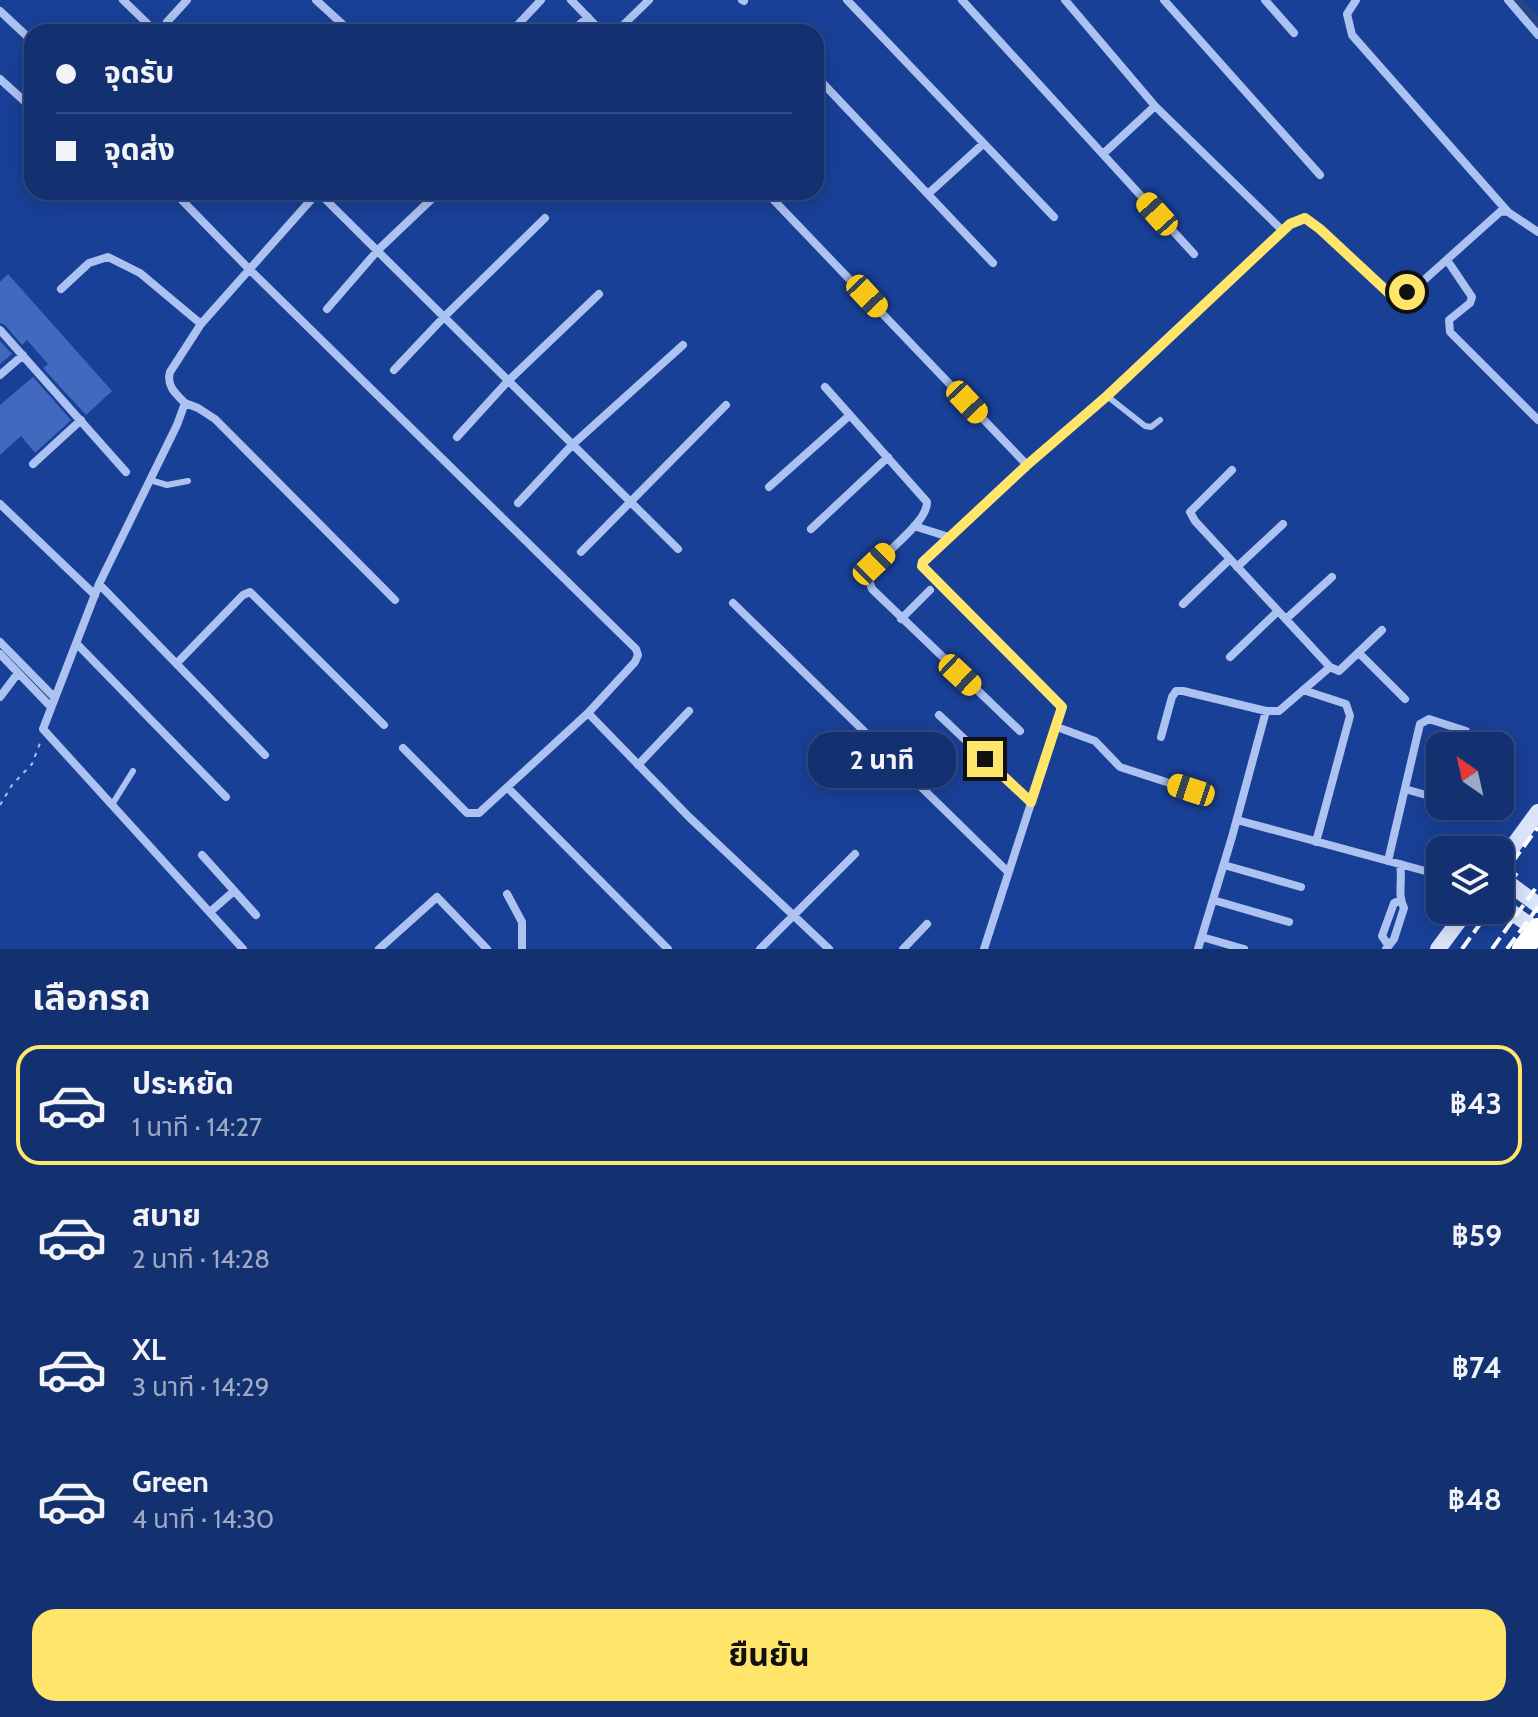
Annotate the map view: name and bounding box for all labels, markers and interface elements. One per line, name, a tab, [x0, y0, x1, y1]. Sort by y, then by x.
text: จุดรับ	[104, 54, 174, 91]
text: จุดส่ง	[104, 131, 175, 168]
car	[1132, 188, 1182, 240]
car	[842, 270, 892, 322]
route start	[1389, 274, 1425, 310]
car	[942, 376, 992, 428]
car	[848, 539, 900, 589]
car	[934, 650, 986, 700]
callout: 2 นาที	[809, 731, 957, 787]
north arrow	[1426, 732, 1514, 820]
map controls	[1426, 732, 1514, 924]
route end	[967, 741, 1003, 777]
text: 2 นาที	[850, 744, 914, 776]
car	[1164, 771, 1218, 809]
button: layers	[1426, 836, 1514, 924]
text: เลือกรถ	[32, 975, 151, 1019]
text: ประหยัด	[132, 1065, 234, 1102]
icon: car	[36, 1069, 108, 1141]
text: ฿43	[1450, 1085, 1502, 1122]
text: 1 นาที · 14:27	[132, 1111, 262, 1143]
text: สบาย	[132, 1197, 201, 1234]
icon: car	[36, 1201, 108, 1273]
text: ฿59	[1452, 1217, 1502, 1254]
text: 2 นาที · 14:28	[132, 1243, 270, 1275]
text: XL	[132, 1331, 166, 1368]
icon: car	[36, 1333, 108, 1405]
text: ฿74	[1452, 1349, 1502, 1386]
text: 3 นาที · 14:29	[132, 1371, 269, 1403]
text: Green	[132, 1463, 209, 1500]
icon: car	[36, 1465, 108, 1537]
text: ฿48	[1448, 1481, 1502, 1518]
text: 4 นาที · 14:30	[132, 1503, 274, 1535]
button: ยืนยัน	[32, 1609, 1506, 1701]

